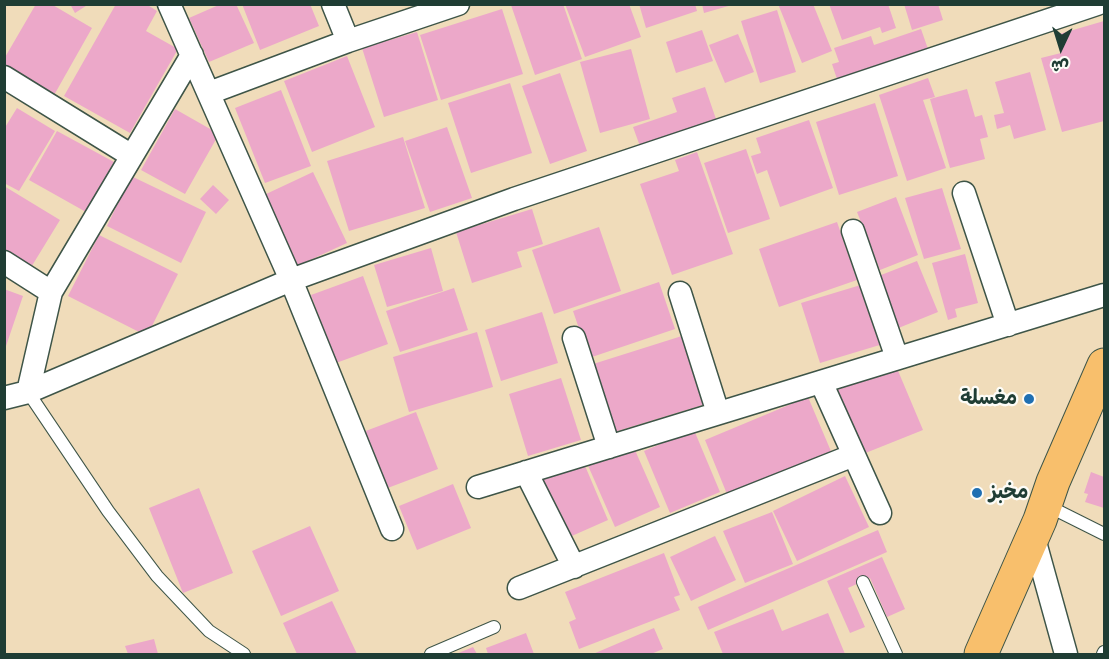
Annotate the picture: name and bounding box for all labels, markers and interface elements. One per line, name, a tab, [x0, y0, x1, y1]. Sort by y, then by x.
north arrow	[1031, 18, 1091, 78]
text: ش	[1050, 56, 1069, 77]
place label: مغسلة	[960, 387, 1017, 411]
marker: مغسلة	[1022, 392, 1036, 406]
place label: مخبز	[989, 481, 1028, 505]
marker: مخبز	[970, 486, 984, 500]

